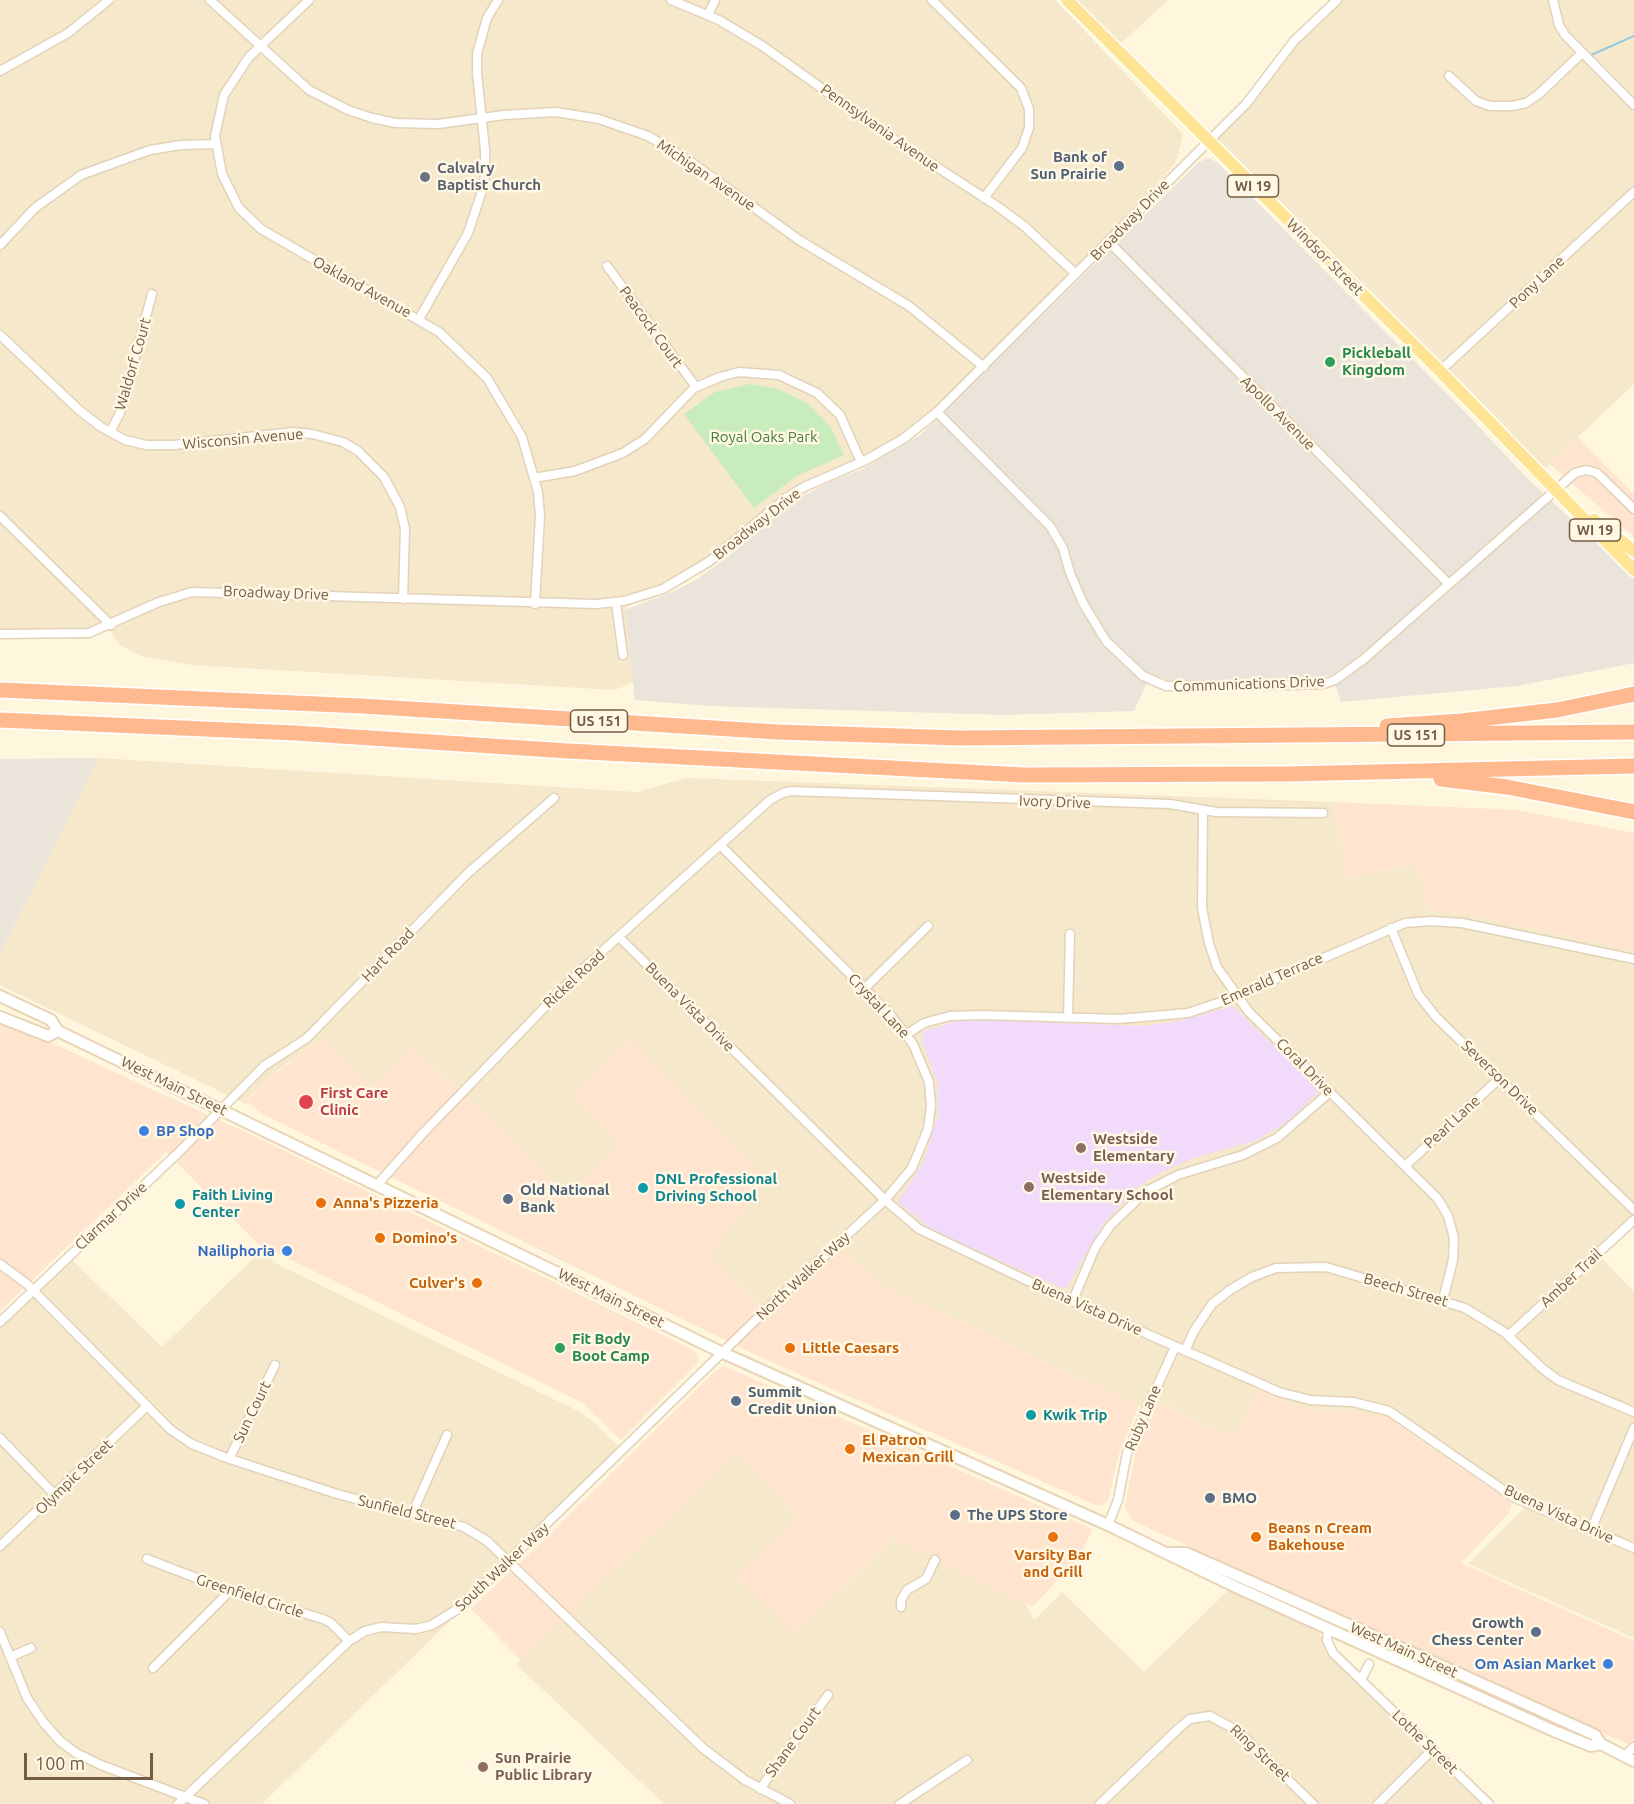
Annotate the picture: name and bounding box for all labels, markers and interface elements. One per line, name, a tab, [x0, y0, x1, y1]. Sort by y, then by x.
street label: Pennsylvania Avenue	[817, 80, 943, 176]
street label: Michigan Avenue	[653, 135, 759, 215]
place label: Bank of Sun Prairie	[1031, 148, 1107, 183]
place label: Calvalry Baptist Church	[437, 159, 541, 194]
marker: Bank of Sun Prairie	[1112, 159, 1126, 173]
marker: Calvalry Baptist Church	[418, 170, 432, 184]
road number: WI 19	[1228, 175, 1278, 197]
street label: Broadway Drive	[1087, 176, 1173, 264]
street label: Windsor Street	[1283, 215, 1367, 299]
street label: Oakland Avenue	[310, 252, 414, 322]
street label: Pony Lane	[1506, 252, 1568, 312]
street label: Peacock Court	[615, 283, 687, 371]
street label: Waldorf Court	[111, 316, 155, 412]
place label: Pickleball Kingdom	[1342, 344, 1411, 379]
marker: Pickleball Kingdom	[1323, 355, 1337, 369]
street label: Apollo Avenue	[1237, 372, 1319, 454]
street label: Wisconsin Avenue	[182, 425, 304, 453]
park label: Royal Oaks Park	[710, 428, 818, 446]
street label: Broadway Drive	[710, 484, 804, 564]
road number: WI 19	[1570, 519, 1620, 541]
street label: Broadway Drive	[223, 582, 329, 604]
street label: Communications Drive	[1173, 672, 1325, 696]
road number: US 151	[570, 710, 628, 732]
road number: US 151	[1388, 724, 1444, 746]
street label: Ivory Drive	[1019, 792, 1091, 812]
street label: Hart Road	[358, 924, 418, 986]
street label: Rickel Road	[540, 946, 608, 1012]
street label: Emerald Terrace	[1218, 949, 1326, 1009]
street label: Buena Vista Drive	[642, 959, 738, 1055]
street label: Crystal Lane	[844, 970, 914, 1042]
street label: Coral Drive	[1272, 1034, 1338, 1100]
street label: Severson Drive	[1458, 1037, 1542, 1119]
street label: West Main Street	[118, 1052, 230, 1120]
place label: First Care Clinic	[320, 1084, 388, 1119]
street label: Pearl Lane	[1420, 1092, 1484, 1152]
marker: First Care Clinic	[297, 1093, 315, 1111]
place label: BP Shop	[156, 1122, 214, 1140]
marker: BP Shop	[137, 1124, 151, 1138]
place label: Westside Elementary	[1093, 1130, 1174, 1165]
marker: Westside Elementary	[1074, 1141, 1088, 1155]
place label: Westside Elementary School	[1041, 1169, 1173, 1204]
place label: DNL Professional Driving School	[655, 1170, 777, 1205]
street label: Clarmar Drive	[71, 1178, 151, 1254]
marker: Westside Elementary School	[1022, 1180, 1036, 1194]
place label: Old National Bank	[520, 1181, 609, 1216]
marker: DNL Professional Driving School	[636, 1181, 650, 1195]
place label: Faith Living Center	[192, 1186, 273, 1221]
marker: Old National Bank	[501, 1192, 515, 1206]
place label: Anna's Pizzeria	[333, 1194, 439, 1212]
marker: Anna's Pizzeria	[314, 1196, 328, 1210]
marker: Faith Living Center	[173, 1197, 187, 1211]
street label: North Walker Way	[752, 1228, 854, 1324]
place label: Domino's	[392, 1229, 457, 1247]
marker: Domino's	[373, 1231, 387, 1245]
place label: Nailiphoria	[198, 1242, 275, 1260]
marker: Nailiphoria	[280, 1244, 294, 1258]
street label: Amber Trail	[1536, 1245, 1606, 1311]
street label: West Main Street	[555, 1264, 667, 1332]
street label: Beech Street	[1362, 1269, 1450, 1311]
place label: Culver's	[409, 1274, 465, 1292]
street label: Buena Vista Drive	[1029, 1275, 1145, 1339]
marker: Culver's	[470, 1276, 484, 1290]
place label: Fit Body Boot Camp	[572, 1330, 650, 1365]
place label: Little Caesars	[802, 1339, 899, 1357]
marker: Fit Body Boot Camp	[553, 1341, 567, 1355]
marker: Little Caesars	[783, 1341, 797, 1355]
street label: Sun Court	[229, 1378, 275, 1446]
street label: Ruby Lane	[1121, 1382, 1165, 1454]
place label: Summit Credit Union	[748, 1383, 837, 1418]
marker: Summit Credit Union	[729, 1394, 743, 1408]
place label: Kwik Trip	[1043, 1406, 1108, 1424]
marker: Kwik Trip	[1024, 1408, 1038, 1422]
place label: El Patron Mexican Grill	[862, 1431, 954, 1466]
street label: Olympic Street	[32, 1436, 116, 1518]
marker: El Patron Mexican Grill	[843, 1442, 857, 1456]
street label: Buena Vista Drive	[1501, 1481, 1617, 1547]
place label: BMO	[1222, 1489, 1257, 1507]
street label: Sunfield Street	[356, 1491, 458, 1533]
marker: BMO	[1203, 1491, 1217, 1505]
place label: The UPS Store	[967, 1506, 1068, 1524]
marker: The UPS Store	[948, 1508, 962, 1522]
street label: South Walker Way	[451, 1519, 553, 1615]
place label: Beans n Cream Bakehouse	[1268, 1519, 1372, 1554]
marker: Varsity Bar and Grill	[1046, 1530, 1060, 1544]
marker: Beans n Cream Bakehouse	[1249, 1530, 1263, 1544]
place label: Varsity Bar and Grill	[1014, 1546, 1092, 1581]
street label: Greenfield Circle	[194, 1570, 306, 1622]
place label: Growth Chess Center	[1431, 1614, 1524, 1649]
street label: West Main Street	[1347, 1618, 1461, 1682]
marker: Growth Chess Center	[1529, 1625, 1543, 1639]
place label: Om Asian Market	[1475, 1655, 1596, 1673]
marker: Om Asian Market	[1601, 1657, 1615, 1671]
street label: Shane Court	[761, 1703, 825, 1781]
street label: Lothe Street	[1388, 1706, 1462, 1778]
street label: Ring Street	[1226, 1721, 1294, 1785]
scale bar	[27, 1741, 156, 1779]
place label: Sun Prairie Public Library	[495, 1749, 592, 1784]
text: 100 m	[35, 1753, 85, 1773]
marker: Sun Prairie Public Library	[476, 1760, 490, 1774]

